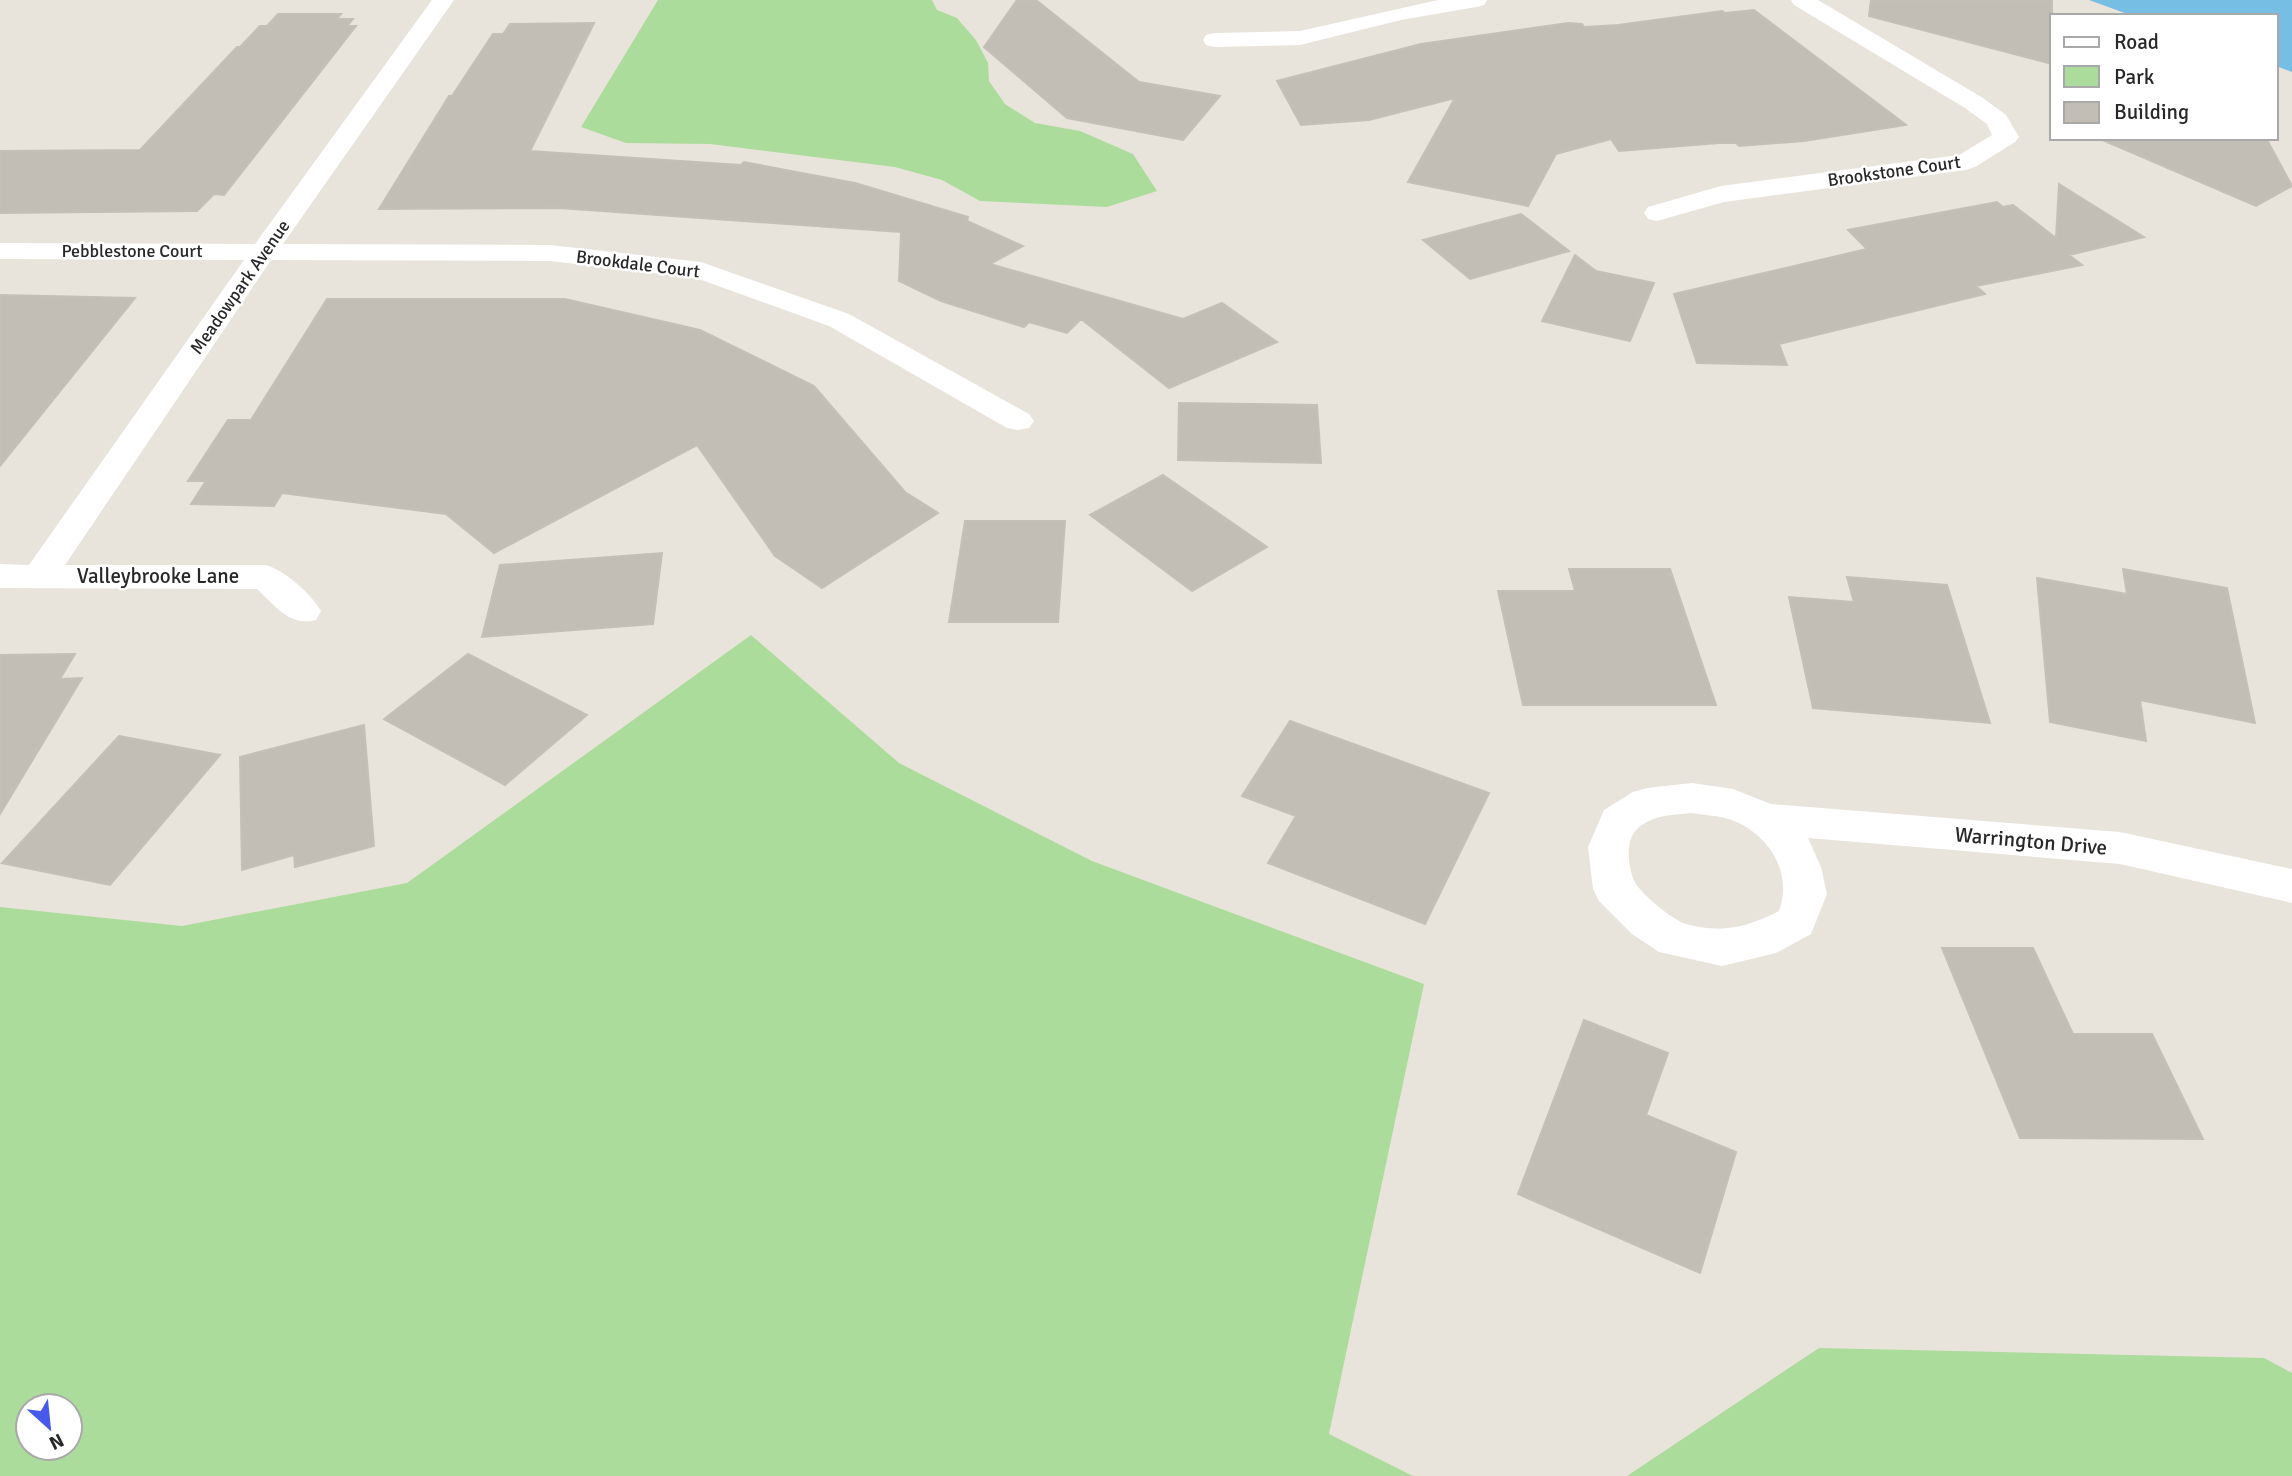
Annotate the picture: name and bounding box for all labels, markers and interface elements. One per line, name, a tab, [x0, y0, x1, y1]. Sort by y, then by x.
legend	[2050, 14, 2278, 140]
text: Road	[2114, 29, 2159, 55]
text: Park	[2114, 64, 2155, 90]
text: Building	[2114, 99, 2189, 125]
street label: Brookstone Court	[1826, 151, 1962, 191]
street label: Meadowpark Avenue	[185, 216, 295, 358]
street label: Pebblestone Court	[61, 240, 203, 262]
street label: Brookdale Court	[575, 246, 701, 282]
street label: Valleybrooke Lane	[77, 563, 239, 589]
street label: Warrington Drive	[1954, 821, 2108, 861]
north arrow	[14, 1392, 84, 1462]
text: N	[45, 1428, 68, 1455]

